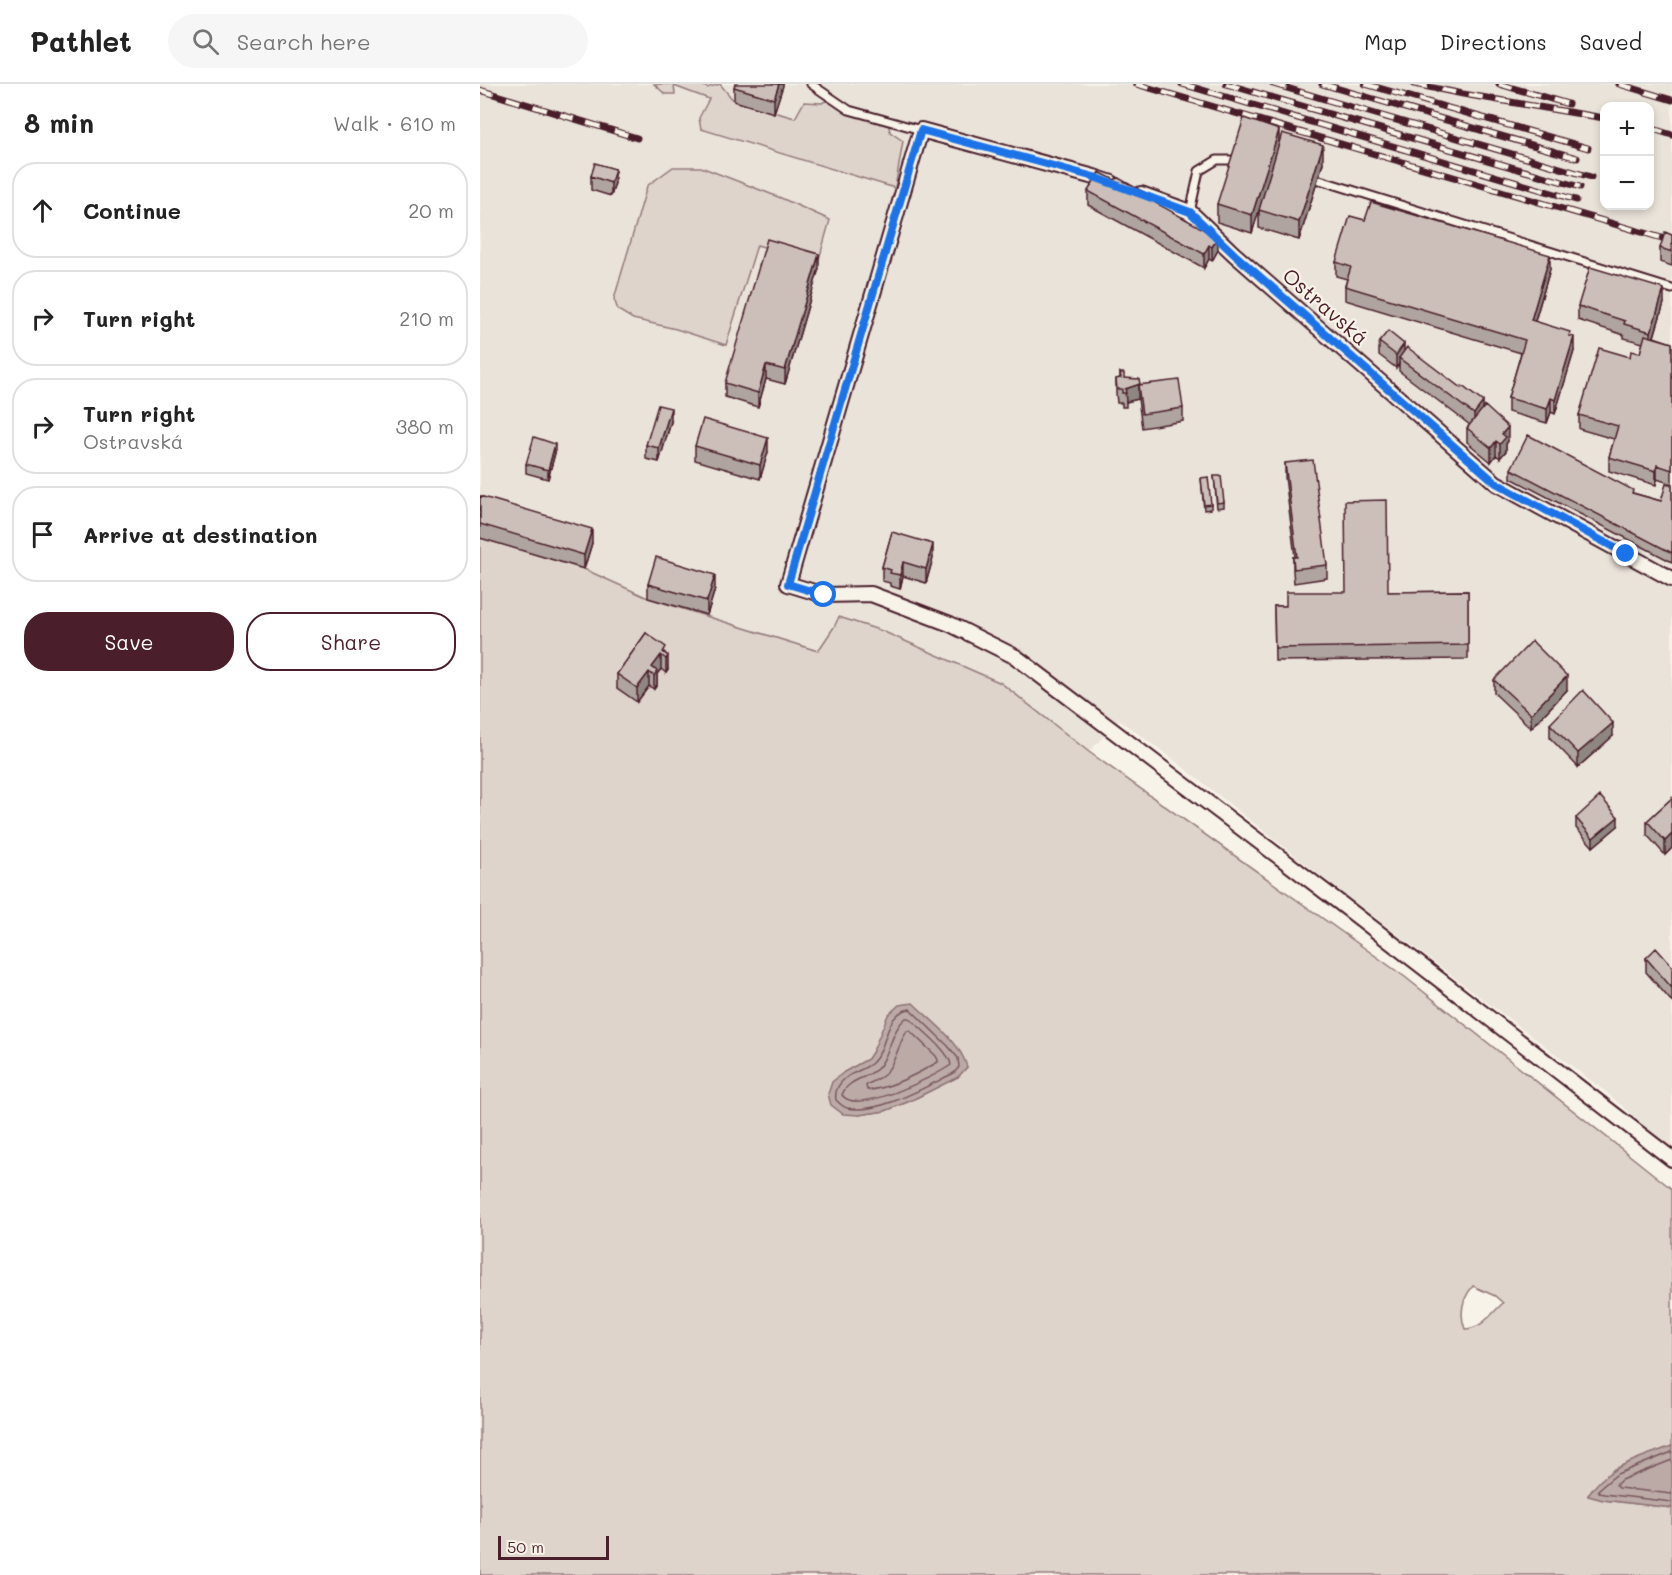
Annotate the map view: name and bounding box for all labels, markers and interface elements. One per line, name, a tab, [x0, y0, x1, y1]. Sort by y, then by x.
search box	[168, 14, 588, 68]
text: Pathlet	[30, 23, 132, 59]
icon: search	[189, 25, 222, 58]
text: Search here	[237, 27, 371, 56]
text: Map	[1364, 28, 1407, 55]
text: Directions	[1440, 28, 1547, 55]
text: Saved	[1580, 28, 1642, 55]
map controls	[1600, 102, 1654, 210]
button: +	[1600, 102, 1654, 156]
text: 8 min	[24, 106, 94, 140]
text: Walk · 610 m	[333, 110, 456, 136]
button: −	[1600, 156, 1654, 210]
icon: ahead	[26, 194, 59, 227]
text: Continue	[83, 196, 181, 225]
text: 20 m	[408, 197, 454, 223]
street label: Ostravská	[1277, 261, 1375, 351]
icon: right	[26, 302, 59, 335]
text: Turn right	[83, 304, 195, 333]
text: 210 m	[399, 305, 454, 331]
text: Turn right	[83, 399, 195, 428]
icon: right	[26, 410, 59, 443]
text: 380 m	[396, 413, 454, 439]
text: Ostravská	[83, 428, 183, 454]
icon: arrive	[26, 518, 59, 551]
text: Arrive at destination	[83, 520, 318, 549]
route end	[1612, 540, 1638, 566]
route start	[810, 581, 836, 607]
button: Save	[24, 612, 234, 671]
button: Share	[246, 612, 456, 671]
scale bar	[498, 1533, 609, 1560]
text: 50 m	[507, 1536, 544, 1557]

